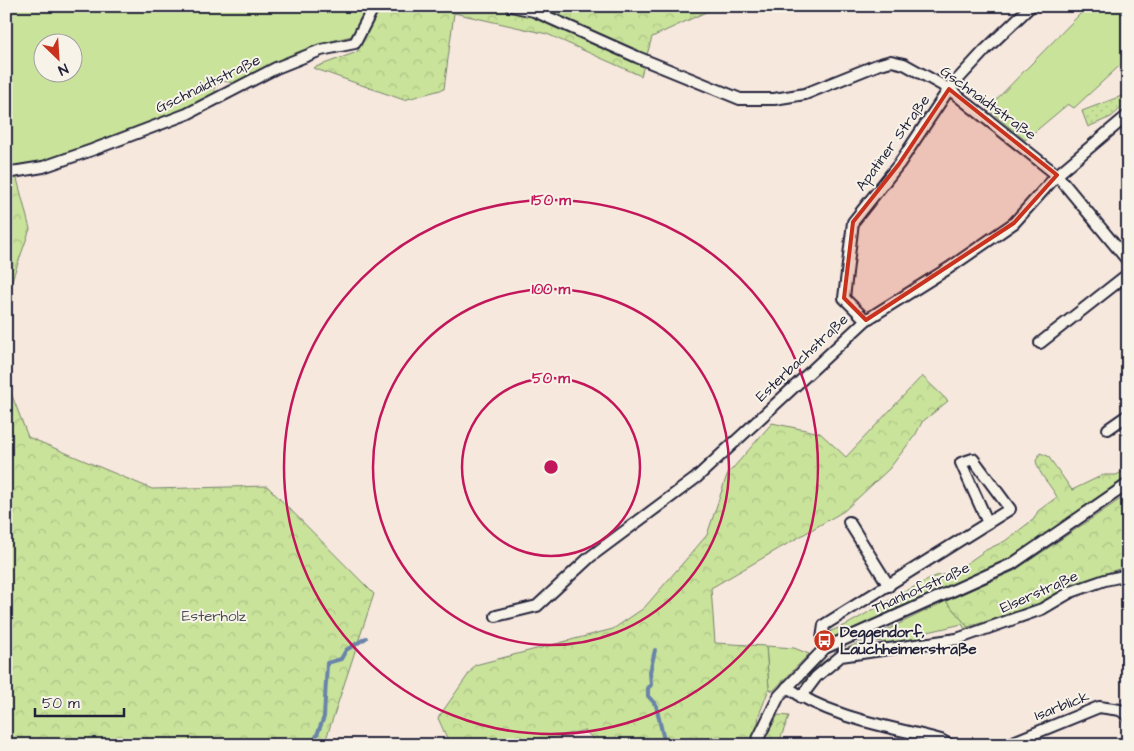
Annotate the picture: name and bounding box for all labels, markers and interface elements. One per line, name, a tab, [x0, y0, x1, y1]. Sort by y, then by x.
north arrow	[32, 32, 82, 82]
street label: Gschnaidtstraße	[152, 50, 264, 118]
text: N	[55, 58, 71, 80]
street label: Gschnaidtstraße	[936, 61, 1040, 145]
street label: Apatiner Straße	[851, 91, 935, 195]
text: 150 m	[531, 190, 571, 211]
text: 100 m	[532, 279, 571, 300]
street label: Esterbachstraße	[751, 309, 853, 407]
text: 50 m	[532, 368, 570, 389]
centre of rings	[542, 458, 560, 476]
street label: Thanhofstraße	[869, 557, 973, 619]
street label: Elserstraße	[997, 565, 1081, 619]
park label: Esterholz	[182, 606, 247, 627]
place label: Deggendorf, Lauchheimerstraße	[840, 622, 977, 660]
bus stop icon: Deggendorf, Lauchheimerstraße	[812, 629, 836, 653]
scale bar	[35, 686, 124, 718]
street label: Isarblick	[1031, 686, 1093, 726]
text: 50 m	[42, 693, 80, 714]

